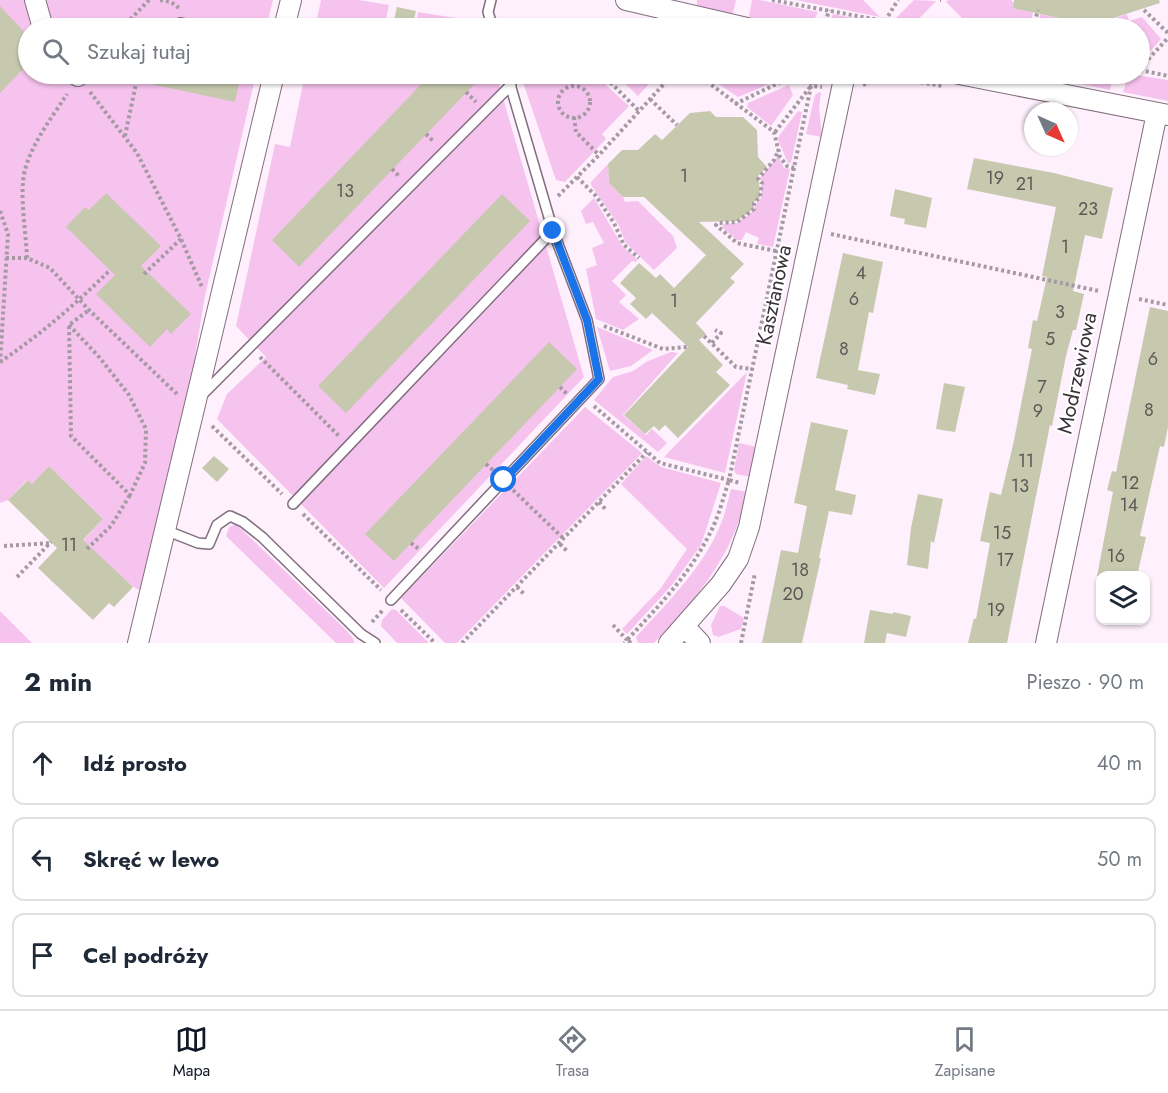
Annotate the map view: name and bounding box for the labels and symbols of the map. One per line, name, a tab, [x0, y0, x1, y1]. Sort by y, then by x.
north arrow	[1024, 102, 1078, 156]
house number: 1	[680, 163, 688, 189]
house number: 19	[986, 165, 1004, 191]
house number: 21	[1016, 171, 1034, 197]
house number: 13	[336, 178, 354, 204]
house number: 23	[1078, 196, 1098, 222]
route end	[539, 217, 565, 243]
house number: 1	[1061, 234, 1069, 260]
street label: Kasztanowa	[749, 242, 799, 348]
house number: 4	[856, 260, 866, 286]
house number: 6	[849, 286, 859, 312]
house number: 1	[670, 288, 678, 314]
house number: 3	[1055, 299, 1065, 325]
street label: Modrzewiowa	[1049, 310, 1105, 436]
house number: 5	[1045, 326, 1055, 352]
house number: 8	[839, 336, 849, 362]
house number: 6	[1148, 346, 1158, 372]
house number: 7	[1037, 374, 1047, 400]
house number: 8	[1144, 397, 1154, 423]
house number: 9	[1033, 398, 1043, 424]
house number: 11	[1018, 448, 1034, 474]
route start	[490, 466, 516, 492]
house number: 12	[1121, 470, 1139, 496]
house number: 13	[1011, 473, 1029, 499]
house number: 14	[1120, 492, 1138, 518]
house number: 15	[993, 520, 1011, 546]
house number: 11	[61, 532, 77, 558]
house number: 16	[1107, 543, 1125, 569]
house number: 17	[996, 547, 1014, 573]
house number: 18	[791, 557, 809, 583]
house number: 20	[782, 581, 804, 607]
house number: 19	[987, 597, 1005, 623]

